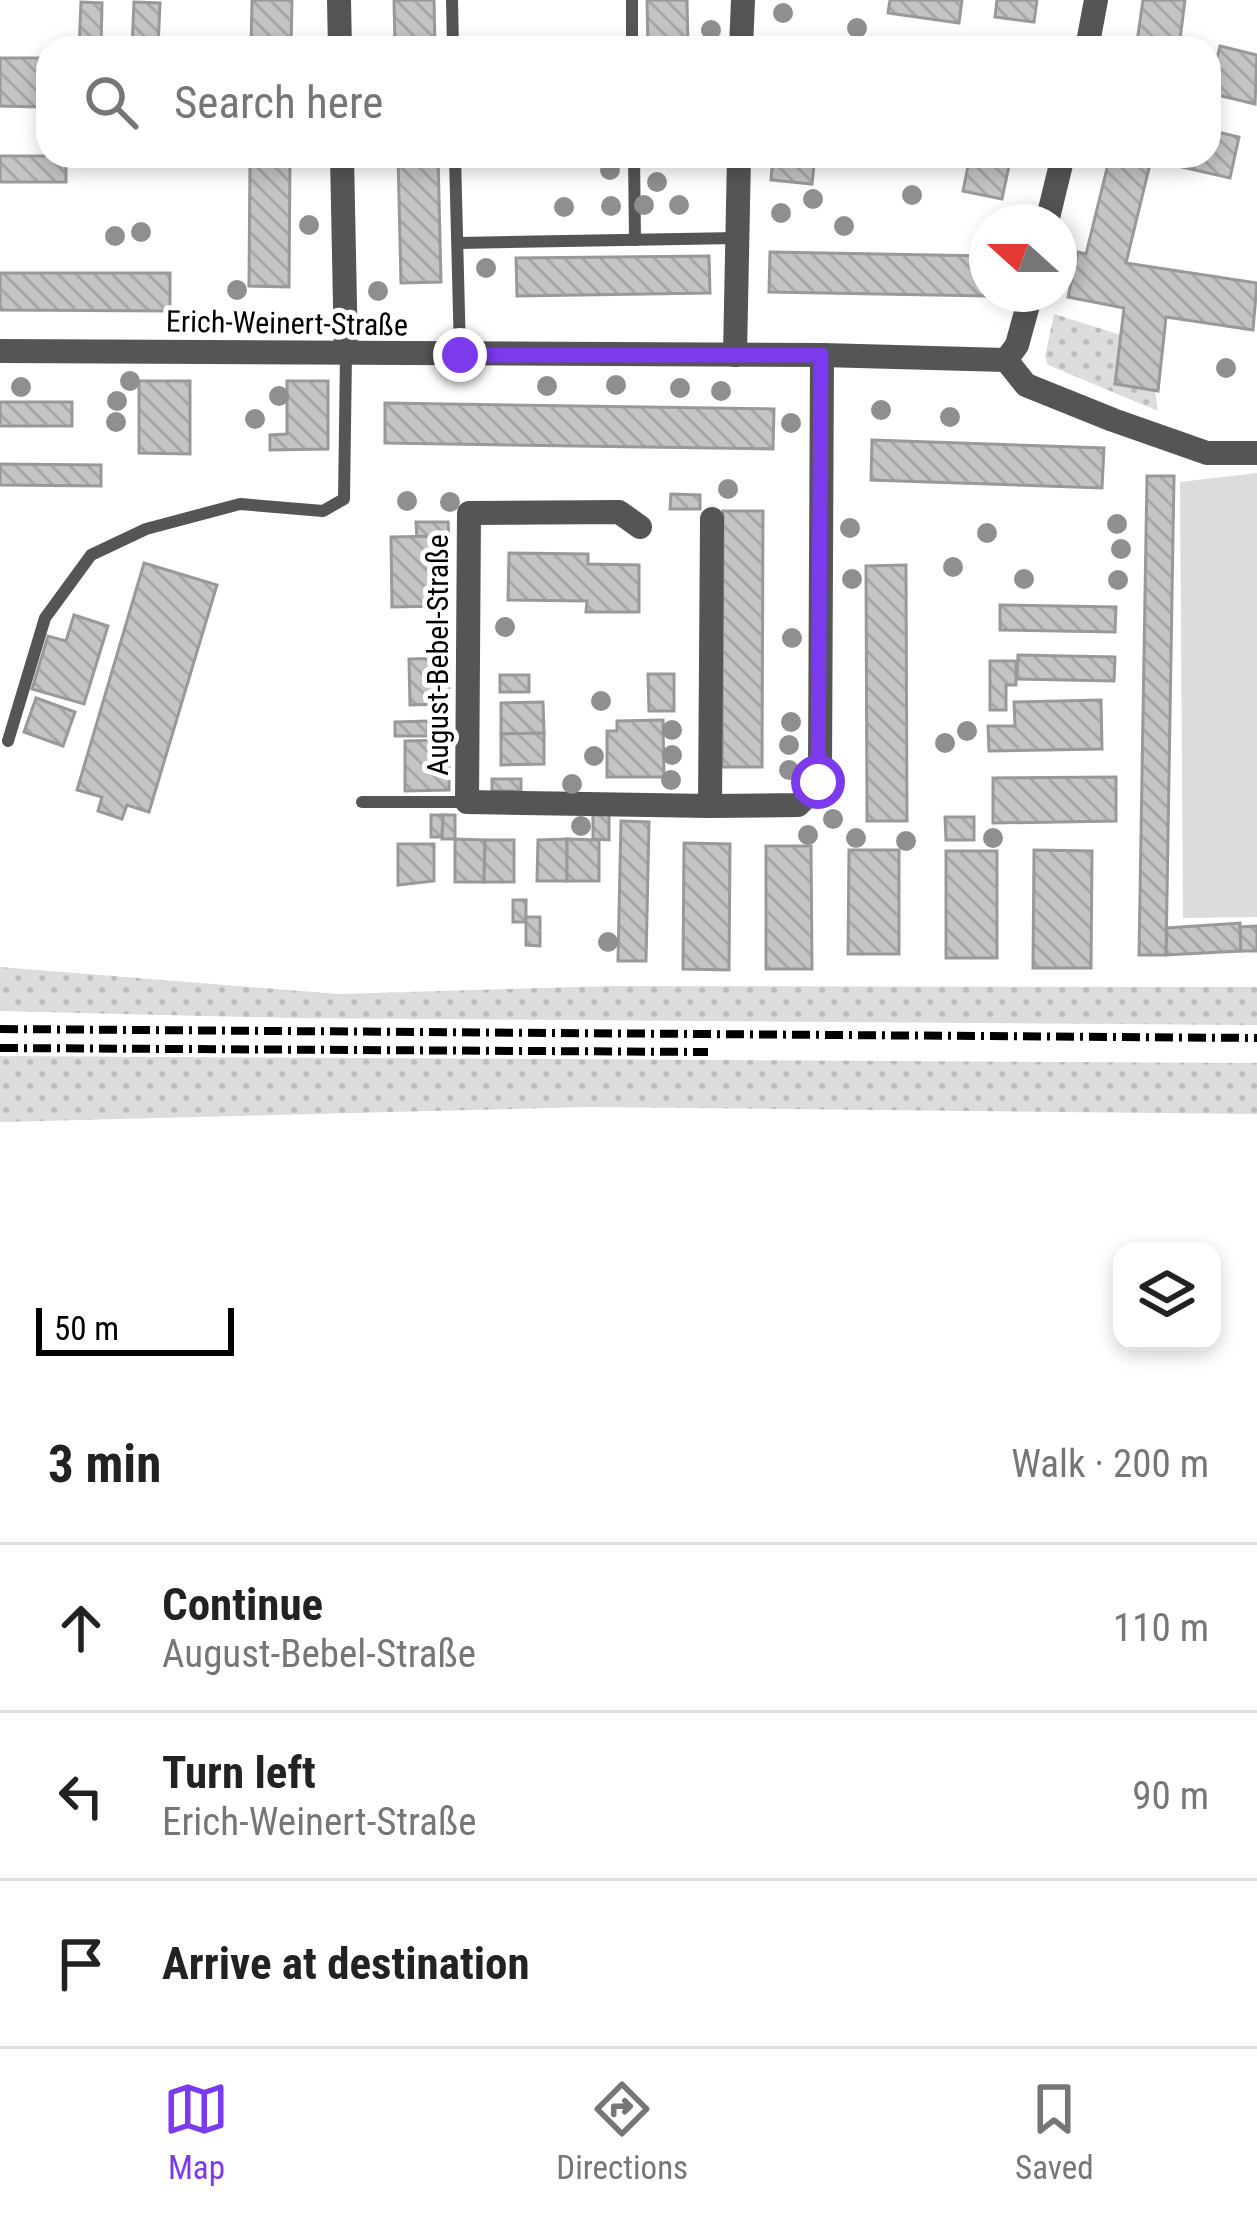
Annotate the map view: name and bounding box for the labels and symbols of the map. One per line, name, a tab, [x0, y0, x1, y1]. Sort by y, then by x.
north arrow	[969, 204, 1077, 312]
street label: Erich-Weinert-Straße	[166, 303, 408, 343]
route end	[433, 328, 487, 382]
street label: August-Bebel-Straße	[420, 534, 455, 776]
route start	[791, 755, 845, 809]
scale bar	[36, 1302, 234, 1355]

